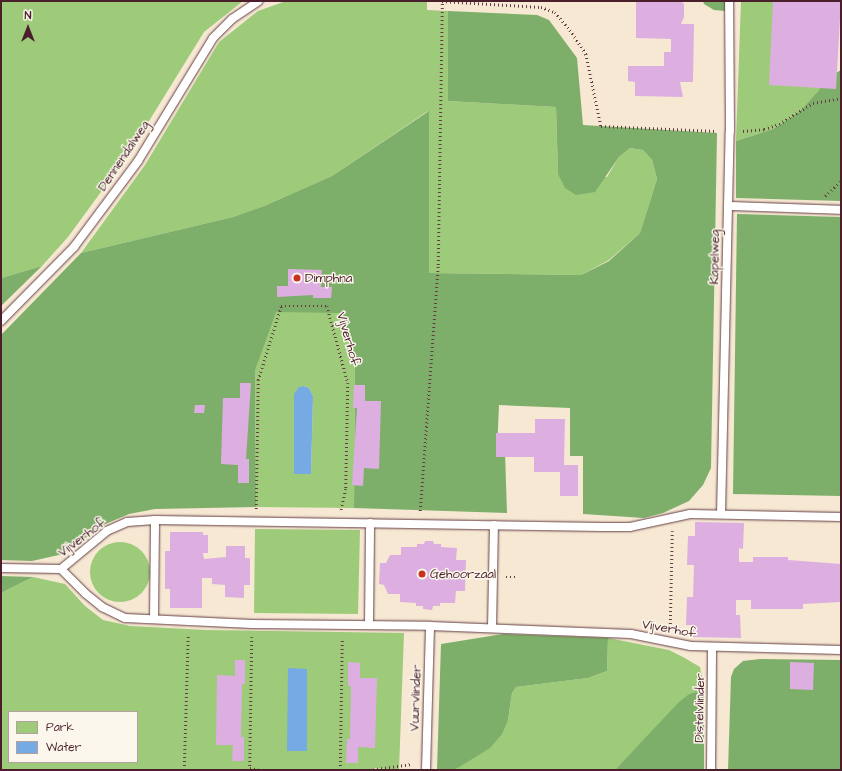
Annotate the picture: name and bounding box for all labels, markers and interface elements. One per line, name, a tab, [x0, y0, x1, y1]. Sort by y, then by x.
north arrow	[8, 8, 48, 48]
text: N	[25, 8, 31, 23]
street label: Dennendalweg	[95, 118, 153, 194]
street label: Kapelweg	[707, 229, 723, 285]
place label: Dimphna	[305, 270, 352, 286]
marker: Dimphna	[292, 273, 302, 283]
street label: Vijverhof	[333, 310, 363, 368]
street label: Vijverhof	[55, 515, 109, 561]
place label: Gehoorzaal	[430, 566, 496, 582]
marker: Gehoorzaal	[417, 569, 427, 579]
street label: Vijverhof	[641, 617, 697, 641]
street label: Vuurvlinder	[407, 664, 425, 732]
street label: Distelvlinder	[692, 673, 708, 743]
legend	[8, 711, 138, 763]
text: Park	[46, 719, 74, 736]
text: Water	[46, 739, 81, 756]

